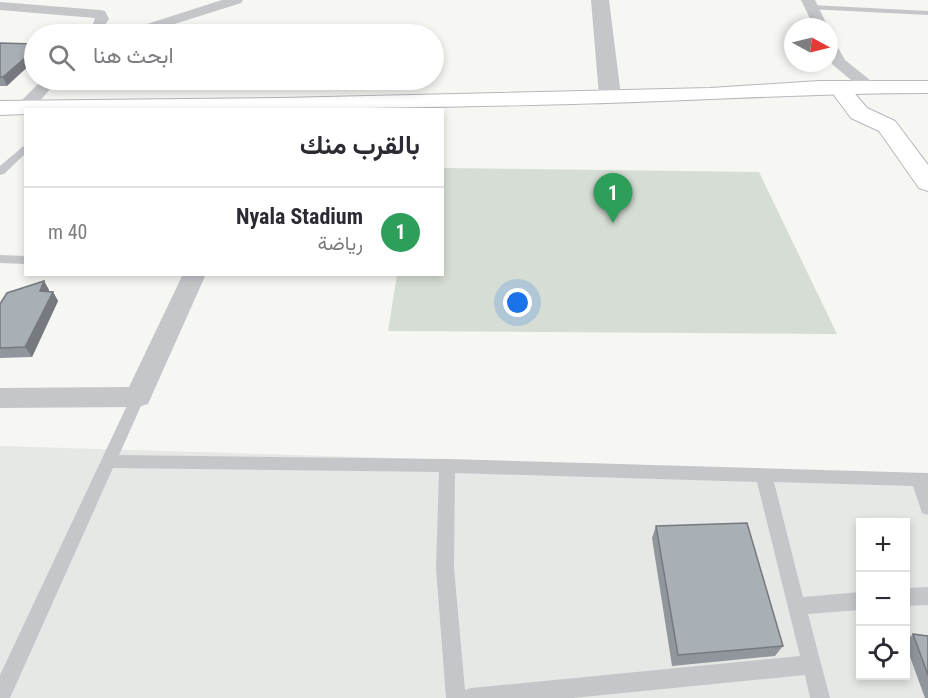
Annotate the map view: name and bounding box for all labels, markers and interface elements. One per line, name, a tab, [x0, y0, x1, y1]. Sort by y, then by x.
north arrow	[784, 18, 838, 72]
search box	[24, 24, 444, 90]
icon: search	[45, 41, 78, 74]
text: ابحث هنا	[93, 43, 174, 68]
text: بالقرب منك	[300, 130, 420, 160]
pin: 1	[594, 174, 632, 223]
text: Nyala Stadium	[236, 204, 363, 229]
text: 40 m	[48, 220, 87, 244]
text: 1	[395, 220, 406, 244]
text: رياضة	[318, 231, 363, 255]
your location	[503, 288, 532, 317]
map controls	[856, 518, 910, 680]
button: +	[856, 518, 910, 572]
button: −	[856, 572, 910, 626]
button: locate	[856, 626, 910, 680]

